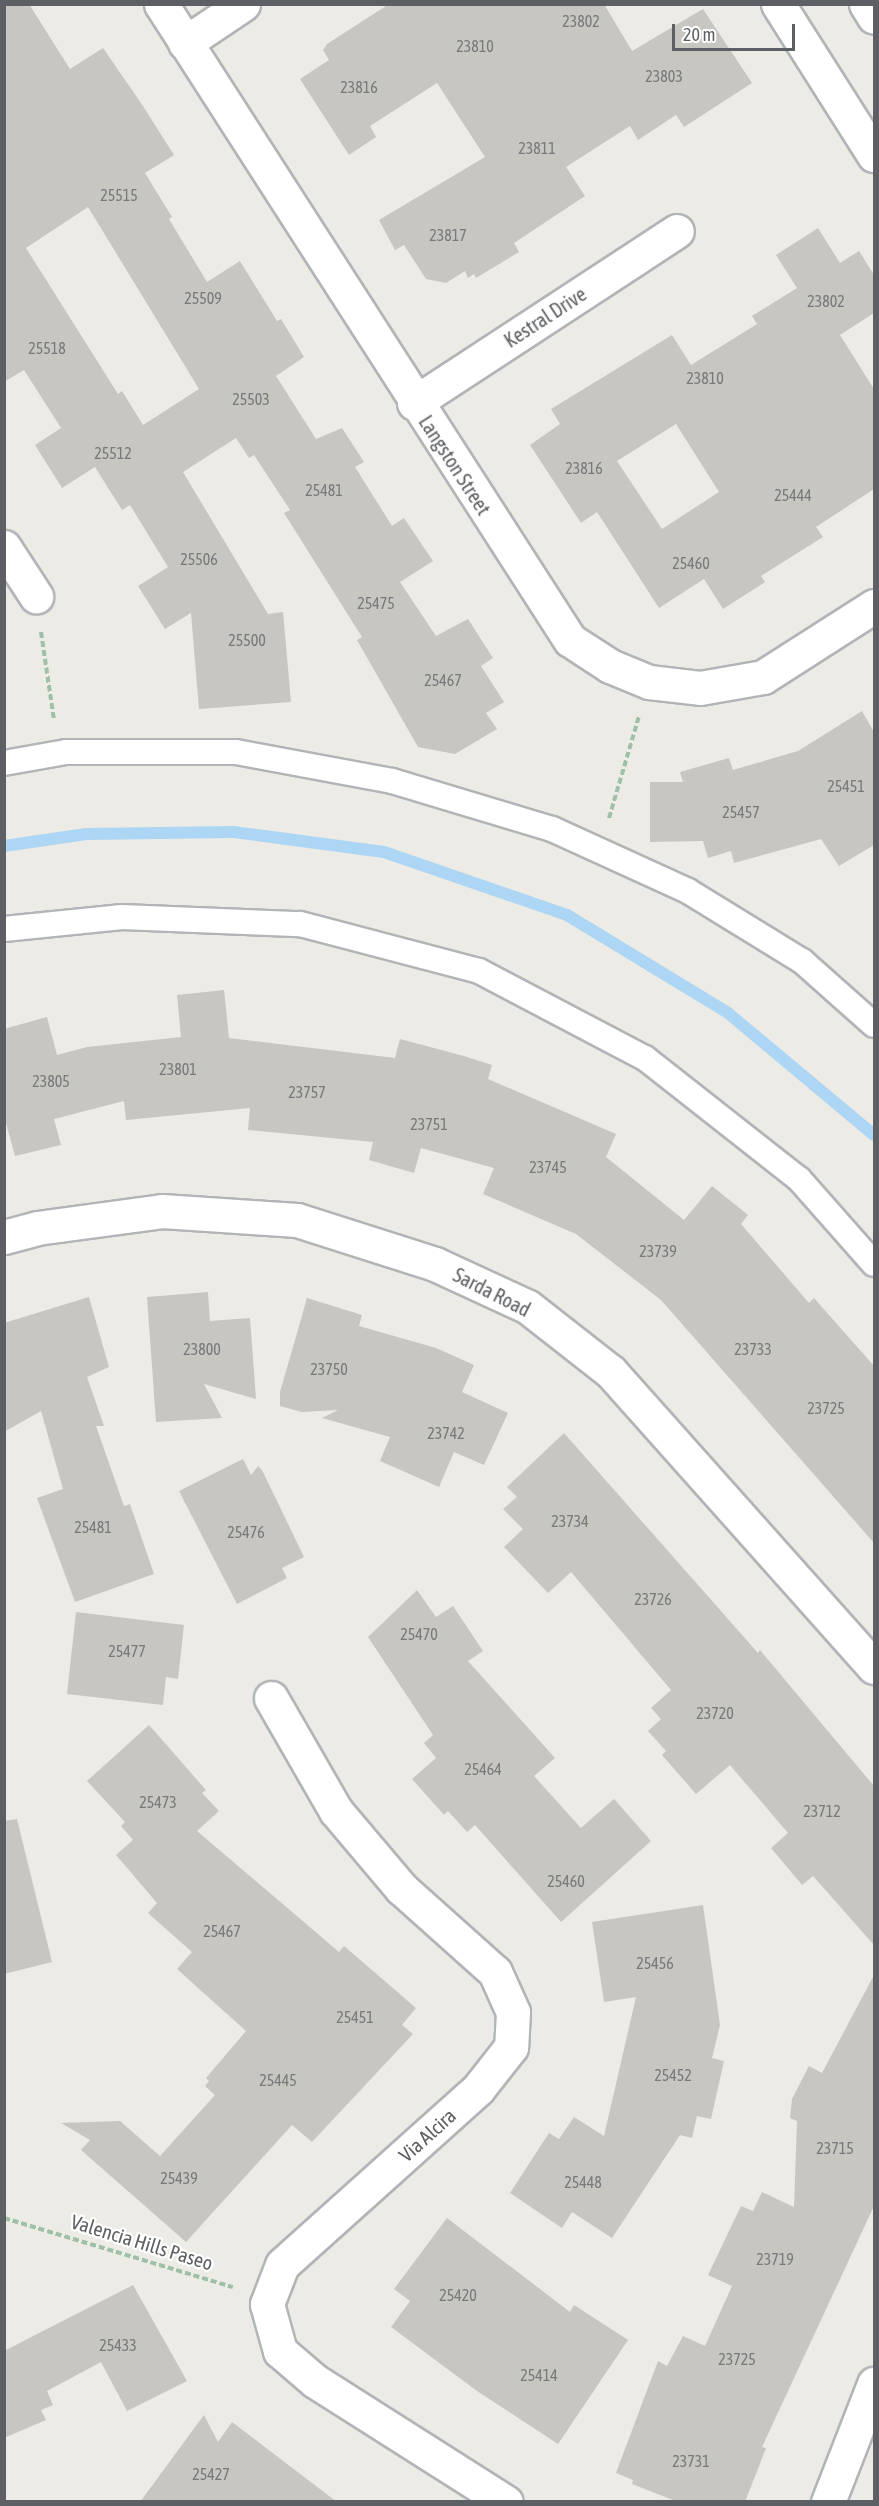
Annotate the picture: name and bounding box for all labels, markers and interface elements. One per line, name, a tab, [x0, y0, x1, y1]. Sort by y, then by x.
house number: 23802	[562, 11, 600, 31]
scale bar	[675, 12, 798, 50]
text: 20 m	[683, 24, 715, 45]
house number: 23810	[456, 36, 494, 56]
house number: 23803	[645, 66, 683, 86]
house number: 23816	[340, 77, 378, 97]
house number: 23811	[518, 138, 556, 158]
house number: 25515	[100, 185, 138, 205]
house number: 23817	[429, 225, 467, 245]
street label: Kestral Drive	[499, 282, 591, 352]
house number: 25509	[184, 288, 222, 308]
house number: 23802	[807, 291, 845, 311]
house number: 25518	[28, 338, 66, 358]
house number: 23810	[686, 368, 724, 388]
house number: 25503	[232, 389, 270, 409]
street label: Langston Street	[414, 411, 496, 519]
house number: 25512	[94, 443, 132, 463]
house number: 23816	[565, 458, 603, 478]
house number: 25481	[305, 480, 343, 500]
house number: 25444	[774, 485, 812, 505]
house number: 25506	[180, 549, 218, 569]
house number: 25460	[672, 553, 710, 573]
house number: 25475	[357, 593, 395, 613]
house number: 25500	[228, 630, 266, 650]
house number: 25467	[424, 670, 462, 690]
house number: 25451	[827, 776, 865, 796]
house number: 25457	[722, 802, 760, 822]
house number: 23801	[159, 1059, 197, 1079]
house number: 23805	[32, 1071, 70, 1091]
house number: 23757	[288, 1082, 326, 1102]
house number: 23751	[410, 1114, 448, 1134]
house number: 23745	[529, 1157, 567, 1177]
house number: 23739	[639, 1241, 677, 1261]
street label: Sarda Road	[449, 1262, 535, 1322]
house number: 23800	[183, 1339, 221, 1359]
house number: 23733	[734, 1339, 772, 1359]
house number: 23750	[310, 1359, 348, 1379]
house number: 23725	[807, 1398, 845, 1418]
house number: 23742	[427, 1423, 465, 1443]
house number: 23734	[551, 1511, 589, 1531]
house number: 25481	[74, 1517, 112, 1537]
house number: 25476	[227, 1522, 265, 1542]
house number: 23726	[634, 1589, 672, 1609]
house number: 25470	[400, 1624, 438, 1644]
house number: 25477	[108, 1641, 146, 1661]
house number: 23720	[696, 1703, 734, 1723]
house number: 25464	[464, 1759, 502, 1779]
house number: 25473	[139, 1792, 177, 1812]
house number: 23712	[803, 1801, 841, 1821]
house number: 25460	[547, 1871, 585, 1891]
house number: 25467	[203, 1921, 241, 1941]
house number: 25456	[636, 1953, 674, 1973]
house number: 25451	[336, 2007, 374, 2027]
house number: 25452	[654, 2065, 692, 2085]
house number: 25445	[259, 2070, 297, 2090]
street label: Via Alcira	[394, 2103, 460, 2167]
house number: 23715	[816, 2138, 854, 2158]
house number: 25439	[160, 2168, 198, 2188]
house number: 25448	[564, 2172, 602, 2192]
street label: Valencia Hills Paseo	[68, 2209, 216, 2275]
house number: 23719	[756, 2249, 794, 2269]
house number: 25420	[439, 2285, 477, 2305]
house number: 25433	[99, 2335, 137, 2355]
house number: 23725	[718, 2349, 756, 2369]
house number: 25414	[520, 2365, 558, 2385]
house number: 23731	[672, 2451, 710, 2471]
house number: 25427	[192, 2464, 230, 2484]

